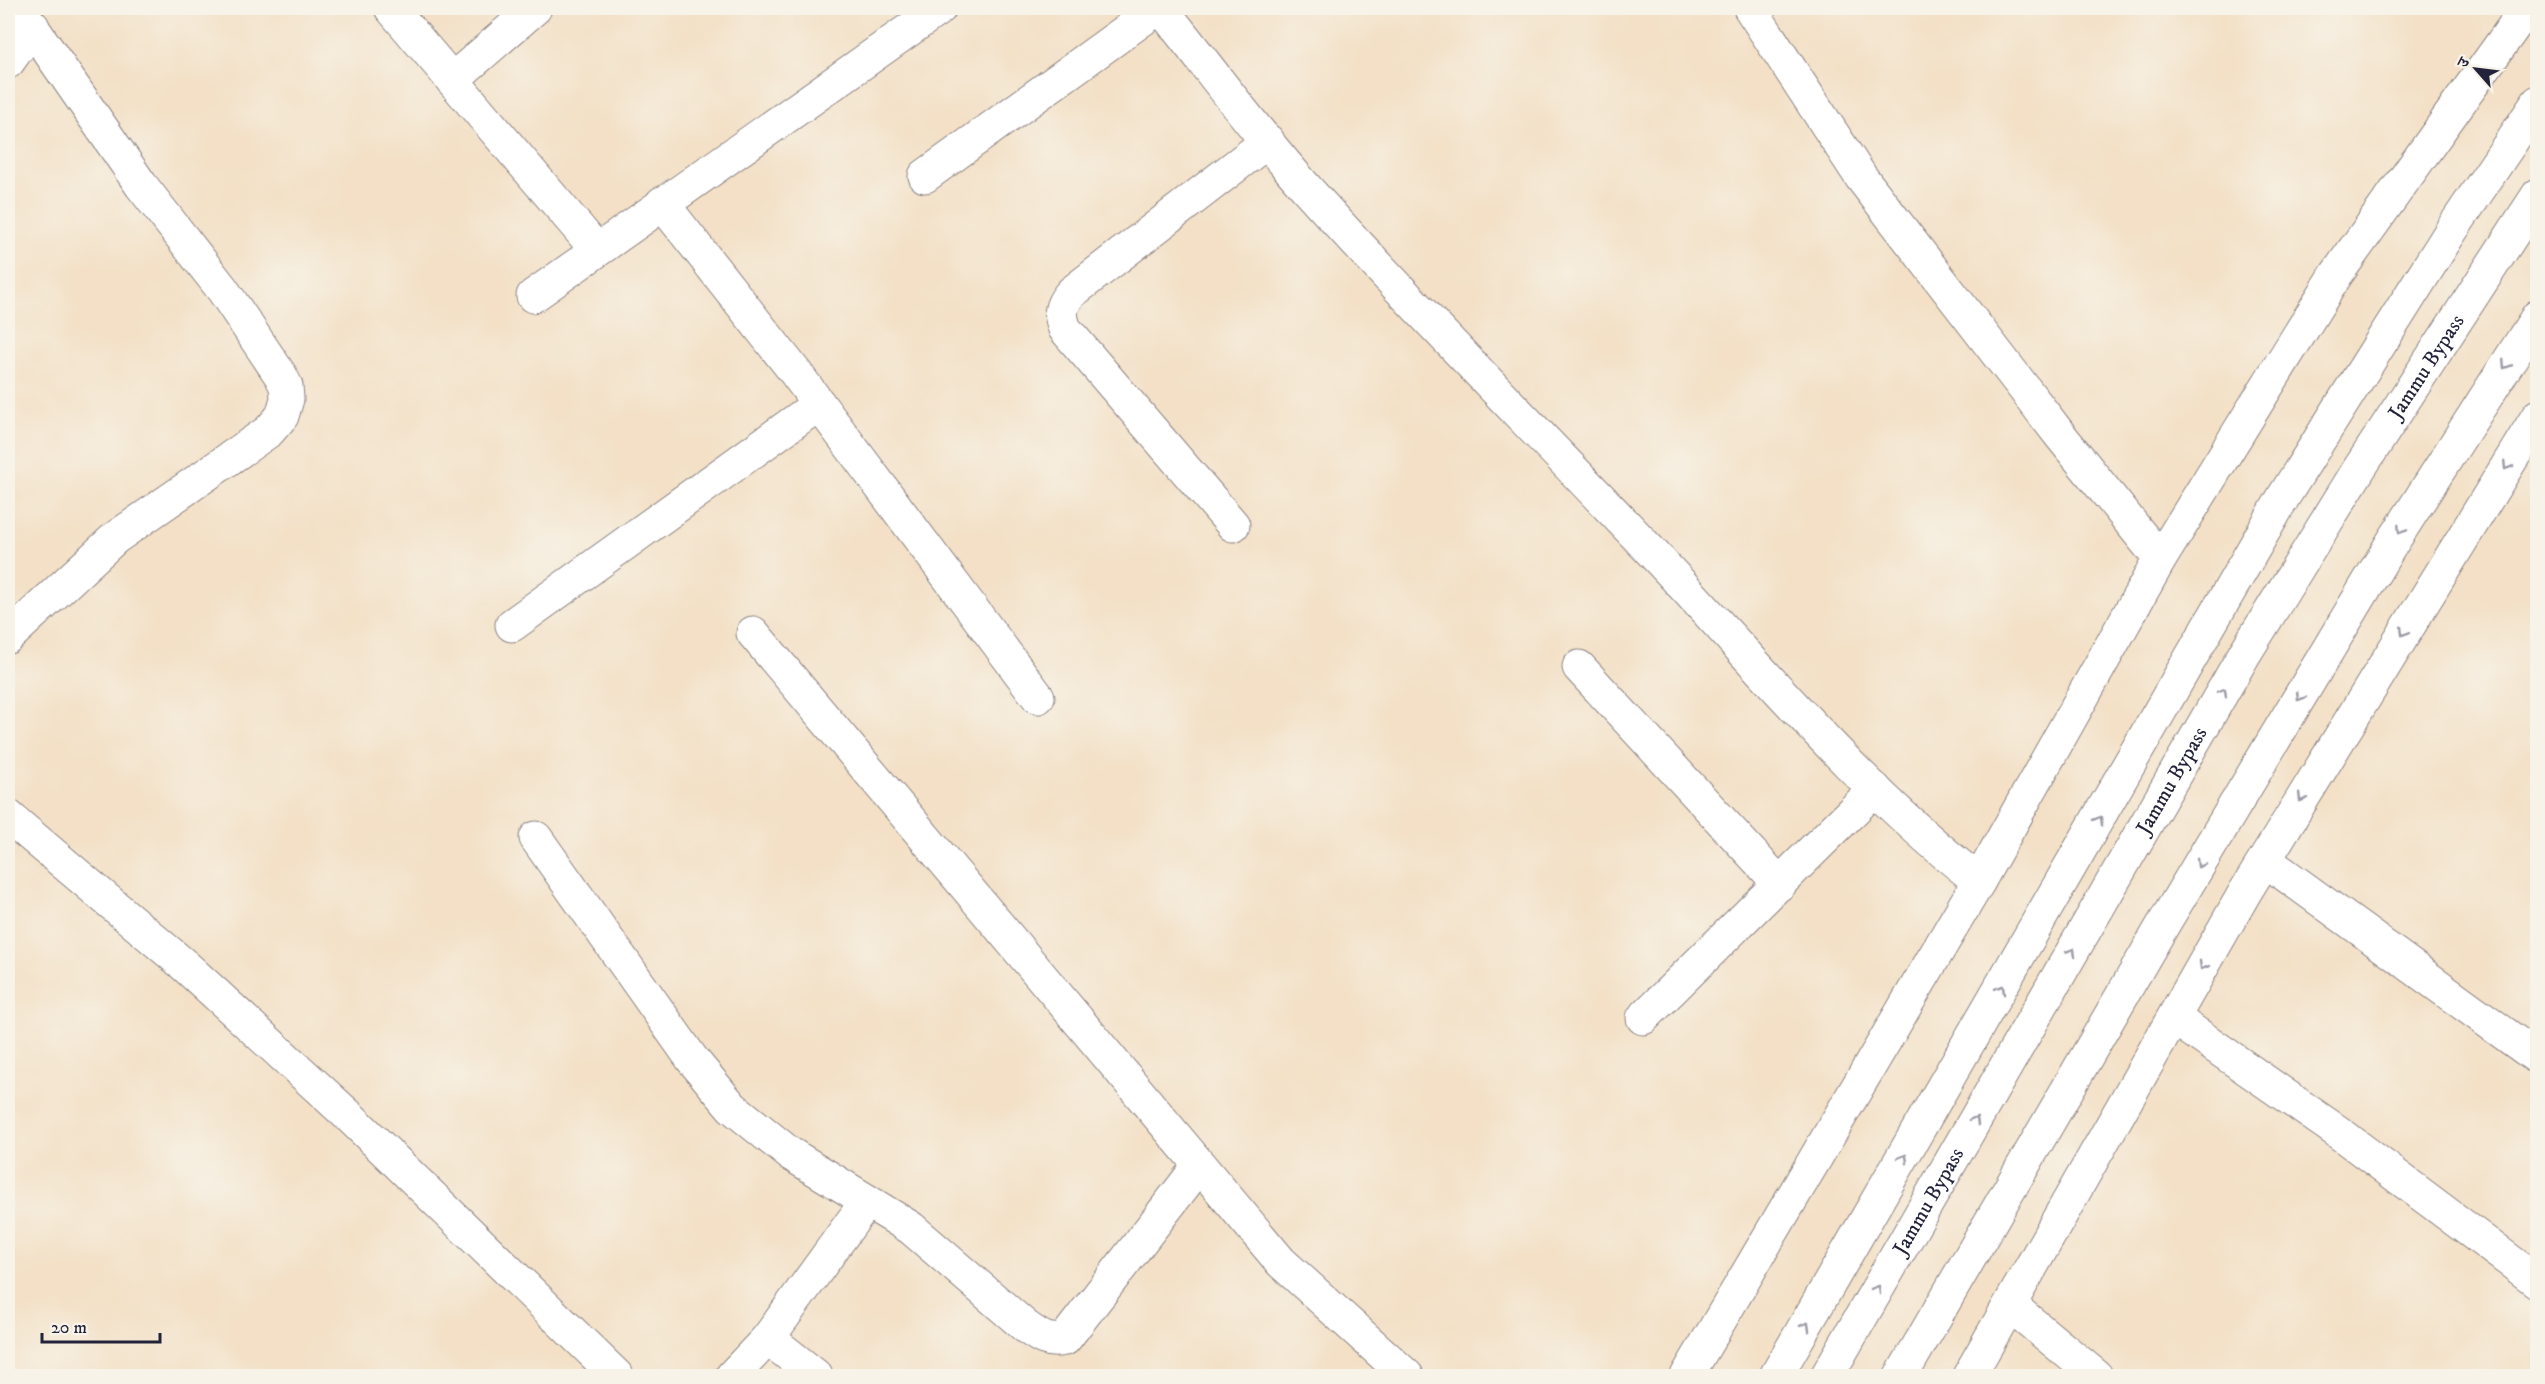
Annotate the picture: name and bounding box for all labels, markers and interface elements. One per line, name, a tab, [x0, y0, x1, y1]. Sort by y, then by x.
north arrow	[2446, 39, 2506, 99]
text: उ	[2452, 53, 2475, 72]
street label: Jammu Bypass	[2382, 310, 2470, 426]
one-way arrow	[2502, 358, 2513, 369]
one-way arrow	[2502, 460, 2514, 470]
one-way arrow	[2397, 523, 2408, 534]
one-way arrow	[2400, 625, 2411, 636]
one-way arrow	[2215, 688, 2227, 698]
one-way arrow	[2296, 691, 2308, 701]
street label: Jammu Bypass	[2130, 723, 2213, 841]
one-way arrow	[2298, 792, 2310, 802]
one-way arrow	[2091, 816, 2103, 826]
one-way arrow	[2196, 858, 2207, 868]
one-way arrow	[2065, 947, 2076, 958]
one-way arrow	[2199, 960, 2211, 970]
one-way arrow	[1994, 985, 2005, 995]
one-way arrow	[1967, 1116, 1979, 1127]
street label: Jammu Bypass	[1887, 1143, 1970, 1262]
one-way arrow	[1897, 1154, 1908, 1164]
one-way arrow	[1870, 1285, 1881, 1295]
scale bar	[42, 1306, 160, 1344]
text: 20 m	[51, 1317, 87, 1339]
one-way arrow	[1798, 1322, 1810, 1332]

